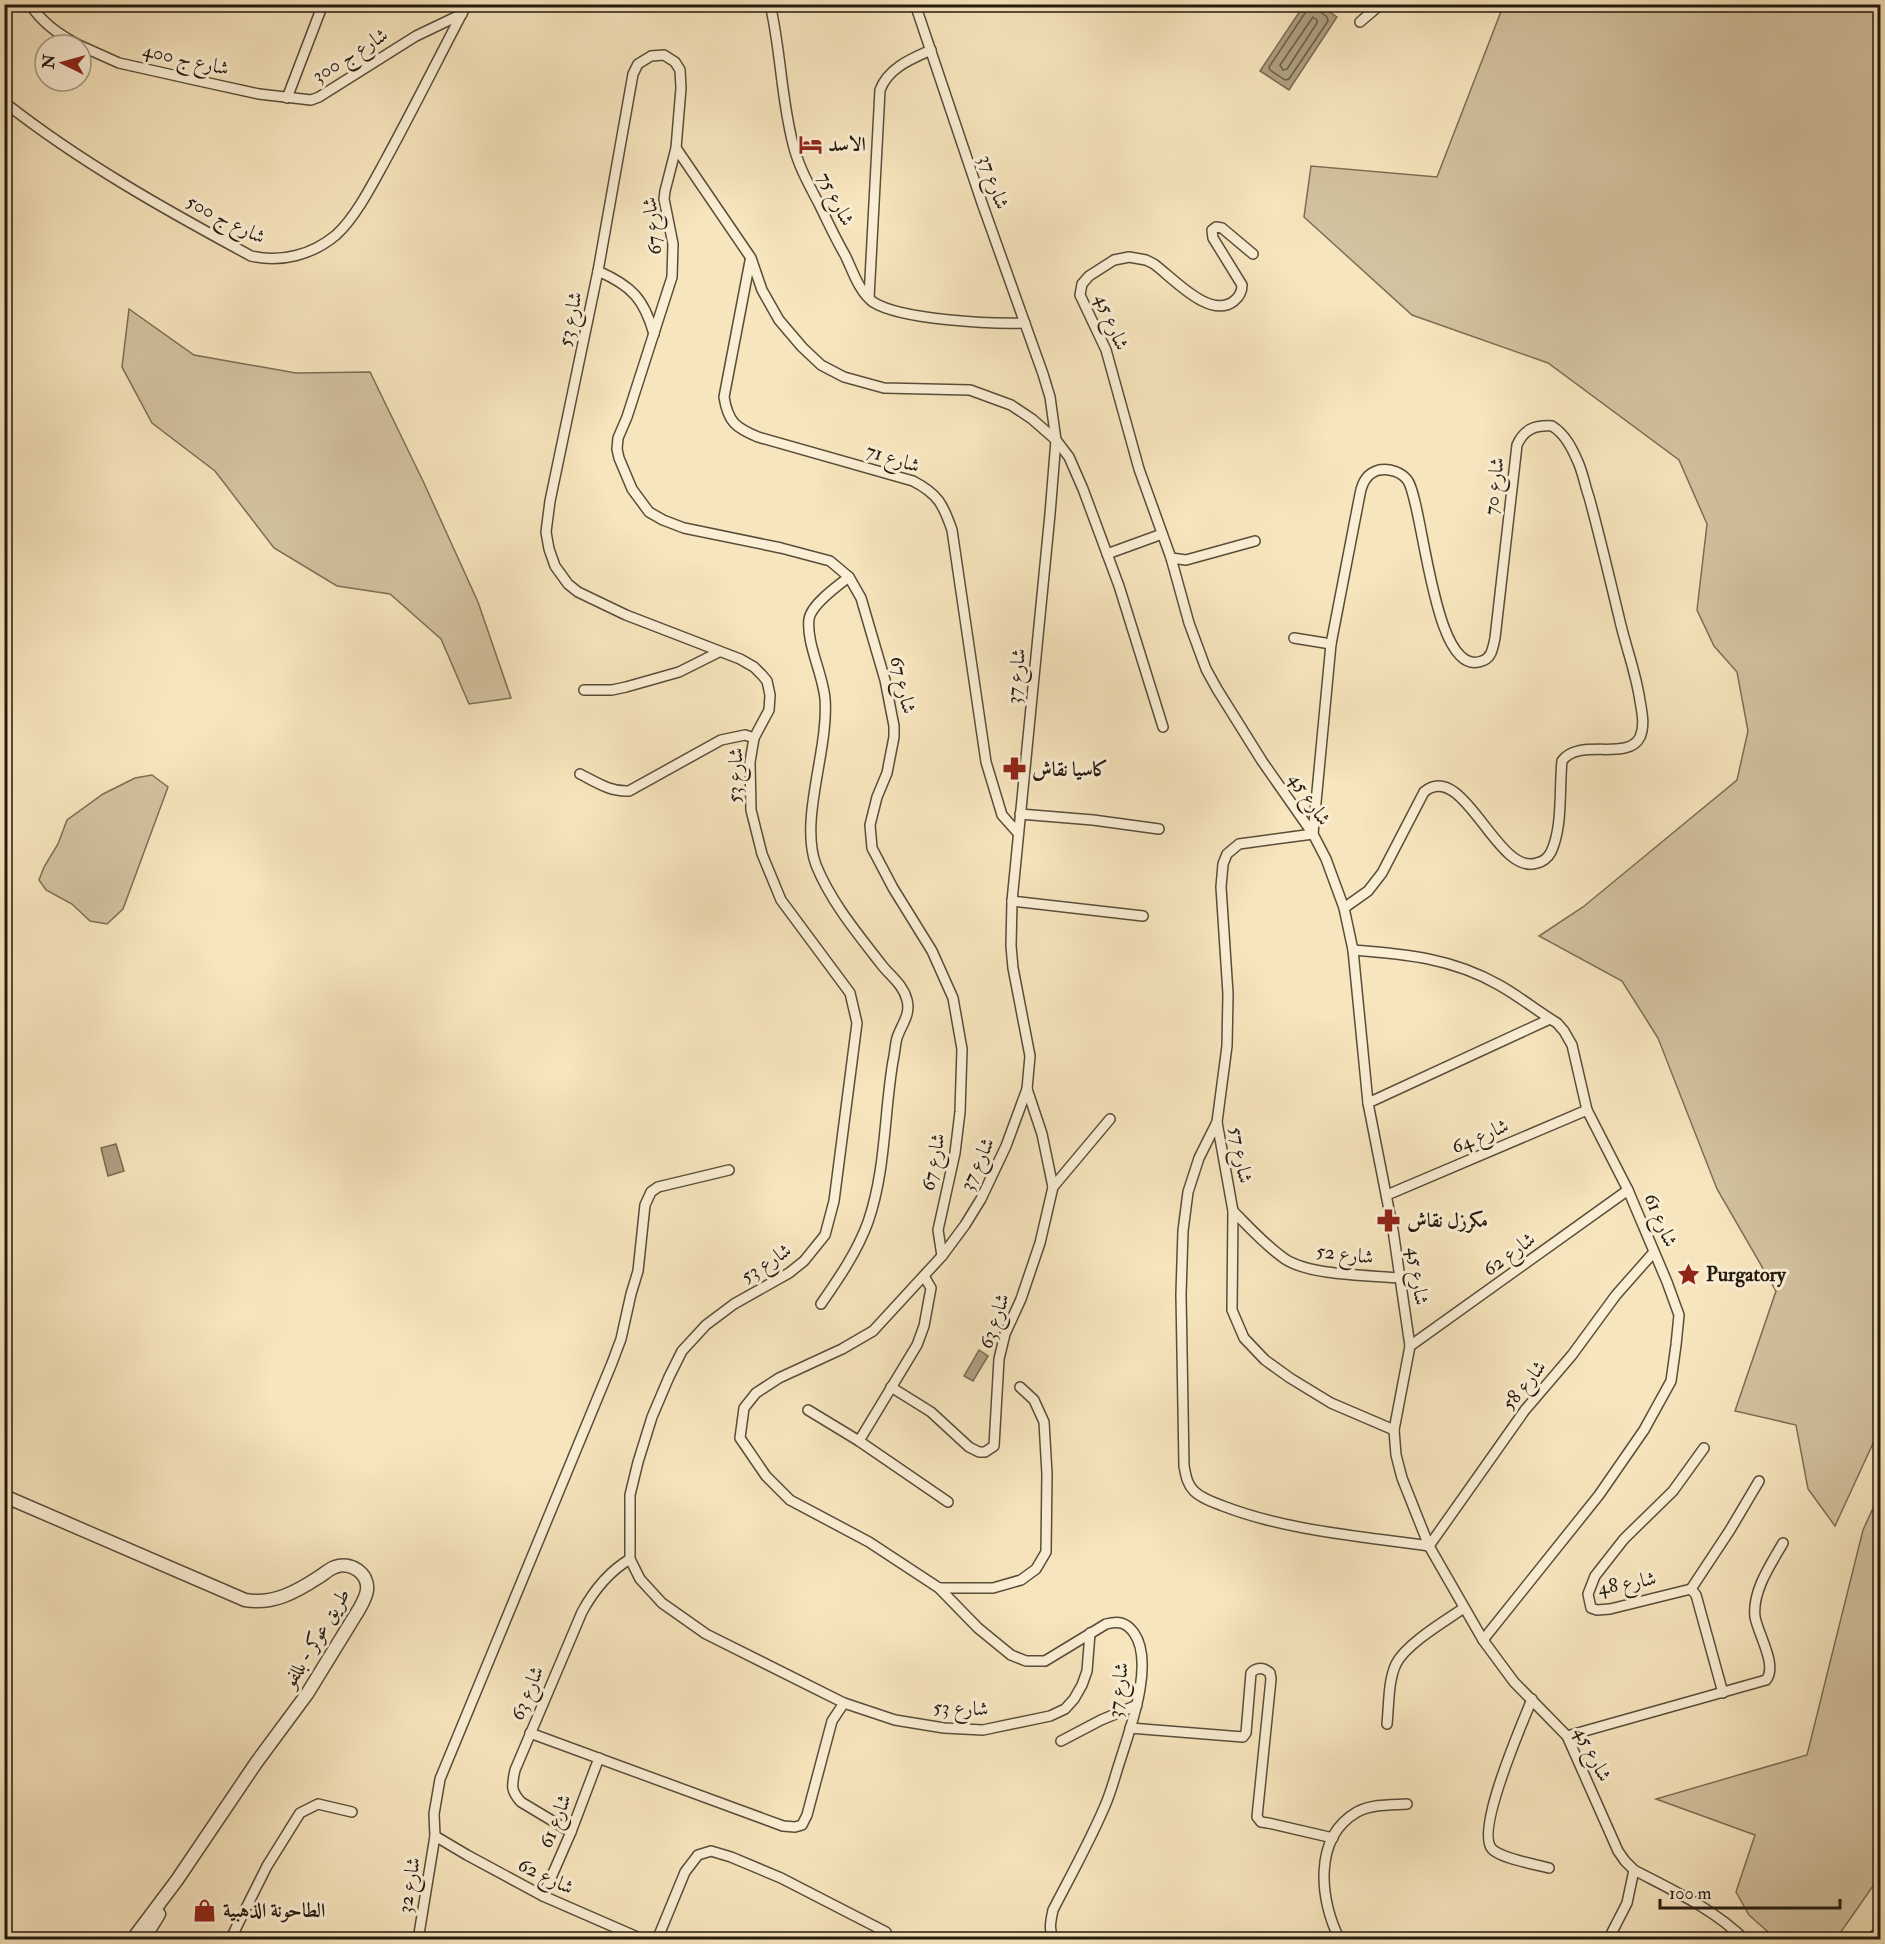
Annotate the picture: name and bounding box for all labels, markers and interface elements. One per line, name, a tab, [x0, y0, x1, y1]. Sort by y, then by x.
street label: شارع ج 300	[308, 22, 395, 92]
north arrow	[33, 33, 93, 93]
street label: شارع ج 400	[139, 37, 232, 86]
text: N	[38, 53, 60, 71]
hotel icon: الاسد	[797, 131, 823, 157]
place label: الاسد	[828, 132, 866, 157]
street label: شارع 37	[968, 152, 1015, 214]
street label: شارع 75	[807, 168, 860, 232]
street label: شارع ج 500	[180, 188, 270, 254]
street label: شارع 67	[637, 195, 672, 256]
street label: شارع 53	[552, 289, 593, 350]
street label: شارع 45	[1085, 290, 1135, 356]
street label: شارع 71	[861, 438, 923, 483]
street label: شارع 70	[1478, 456, 1515, 517]
street label: شارع 37	[1001, 647, 1036, 706]
street label: شارع 67	[879, 654, 922, 717]
street label: شارع 53	[722, 747, 753, 803]
pharmacy icon: كاسيا نقاش	[1001, 756, 1027, 782]
place label: كاسيا نقاش	[1032, 757, 1108, 782]
street label: شارع 45	[1279, 768, 1337, 833]
street label: شارع 64	[1448, 1113, 1514, 1164]
street label: شارع 57	[1219, 1125, 1258, 1186]
street label: شارع 67	[915, 1131, 956, 1194]
street label: شارع 37	[954, 1133, 1005, 1197]
street label: شارع 61	[1634, 1189, 1683, 1253]
pharmacy icon: مكرزل نقاش	[1376, 1207, 1402, 1233]
place label: مكرزل نقاش	[1407, 1208, 1488, 1233]
street label: شارع 62	[1478, 1227, 1543, 1286]
street label: شارع 53	[736, 1237, 799, 1293]
street label: شارع 52	[1314, 1238, 1375, 1275]
street label: شارع 45	[1397, 1245, 1434, 1307]
place icon: Purgatory	[1675, 1261, 1701, 1287]
place label: Purgatory	[1706, 1262, 1787, 1288]
street label: شارع 63	[973, 1290, 1020, 1354]
street label: شارع 58	[1496, 1355, 1556, 1418]
street label: شارع 48	[1596, 1566, 1659, 1605]
street label: طريق عوكر - بللفو	[276, 1584, 355, 1694]
street label: شارع 37	[1102, 1661, 1139, 1720]
street label: شارع 63	[504, 1662, 554, 1726]
street label: شارع 53	[933, 1695, 989, 1726]
street label: شارع 45	[1564, 1722, 1617, 1788]
street label: شارع 61	[533, 1790, 582, 1854]
street label: شارع 62	[512, 1852, 578, 1905]
street label: شارع 32	[392, 1855, 431, 1916]
scale bar	[1660, 1872, 1840, 1910]
text: 100 m	[1669, 1882, 1712, 1905]
shop icon: الطاحونة الذهبية	[192, 1897, 218, 1923]
place label: الطاحونة الذهبية	[223, 1898, 325, 1923]

